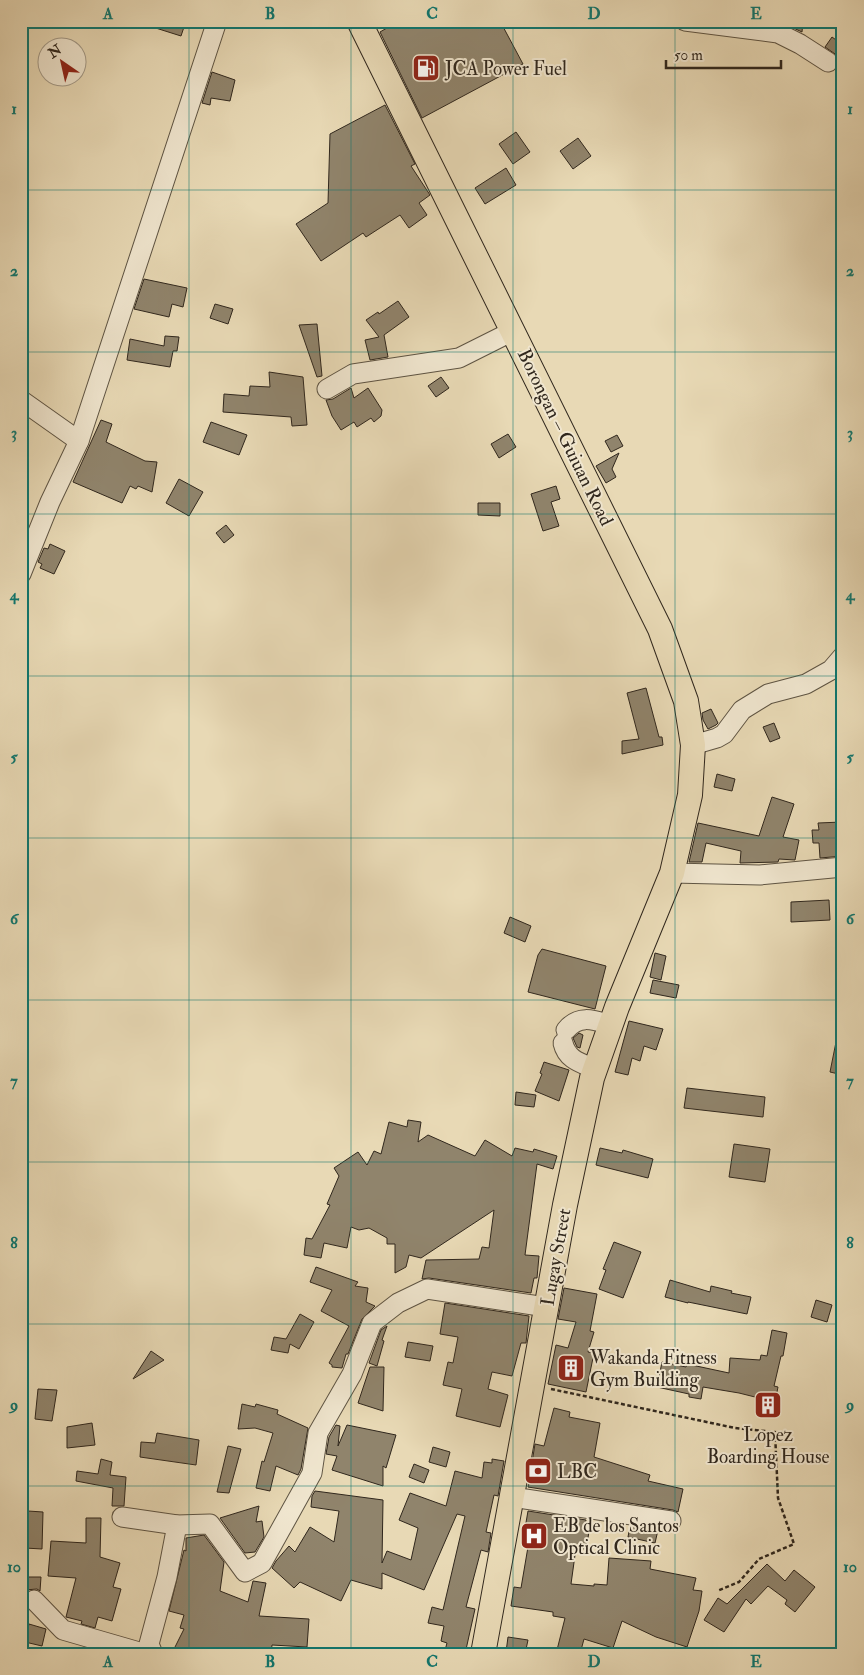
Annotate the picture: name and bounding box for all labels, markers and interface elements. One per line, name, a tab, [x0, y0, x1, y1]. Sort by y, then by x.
text: A	[102, 4, 114, 24]
text: B	[265, 4, 275, 24]
text: C	[426, 4, 438, 24]
text: D	[587, 4, 601, 24]
text: E	[750, 4, 762, 24]
north arrow	[38, 38, 88, 88]
scale bar	[666, 38, 782, 70]
text: N	[44, 41, 65, 63]
text: 50 m	[674, 46, 703, 65]
fuel station icon: JCA Power Fuel	[411, 53, 441, 83]
place label: JCA Power Fuel	[444, 57, 567, 81]
text: 1	[11, 99, 17, 119]
text: 1	[847, 99, 853, 119]
text: 2	[10, 261, 18, 281]
text: 2	[846, 261, 854, 281]
street label: Borongan – Guiuan Road	[512, 345, 619, 530]
text: 3	[11, 423, 17, 443]
text: 3	[847, 423, 853, 443]
text: 4	[9, 585, 20, 605]
text: 4	[845, 585, 856, 605]
text: 5	[10, 747, 18, 767]
text: 5	[846, 747, 854, 767]
text: 6	[10, 909, 20, 929]
text: 6	[846, 909, 856, 929]
text: 7	[10, 1071, 18, 1091]
text: 7	[846, 1071, 854, 1091]
street label: Lugay Street	[536, 1206, 576, 1308]
text: 8	[10, 1233, 18, 1253]
text: 8	[846, 1233, 854, 1253]
place label: Wakanda Fitness Gym Building	[589, 1346, 717, 1392]
building icon: Wakanda Fitness Gym Building	[556, 1353, 586, 1383]
building icon: Lopez Boarding House	[753, 1390, 783, 1420]
text: 9	[8, 1395, 18, 1415]
text: 9	[844, 1395, 854, 1415]
place label: Lopez Boarding House	[707, 1423, 829, 1469]
bank icon: LBC	[523, 1456, 553, 1486]
place label: LBC	[557, 1460, 597, 1484]
place label: EB de los Santos Optical Clinic	[553, 1514, 679, 1561]
hospital icon: EB de los Santos Optical Clinic	[519, 1521, 549, 1551]
text: 10	[7, 1557, 21, 1577]
text: 10	[843, 1557, 857, 1577]
text: A	[102, 1652, 114, 1672]
text: B	[265, 1652, 275, 1672]
text: C	[426, 1652, 438, 1672]
text: D	[587, 1652, 601, 1672]
text: E	[750, 1652, 762, 1672]

